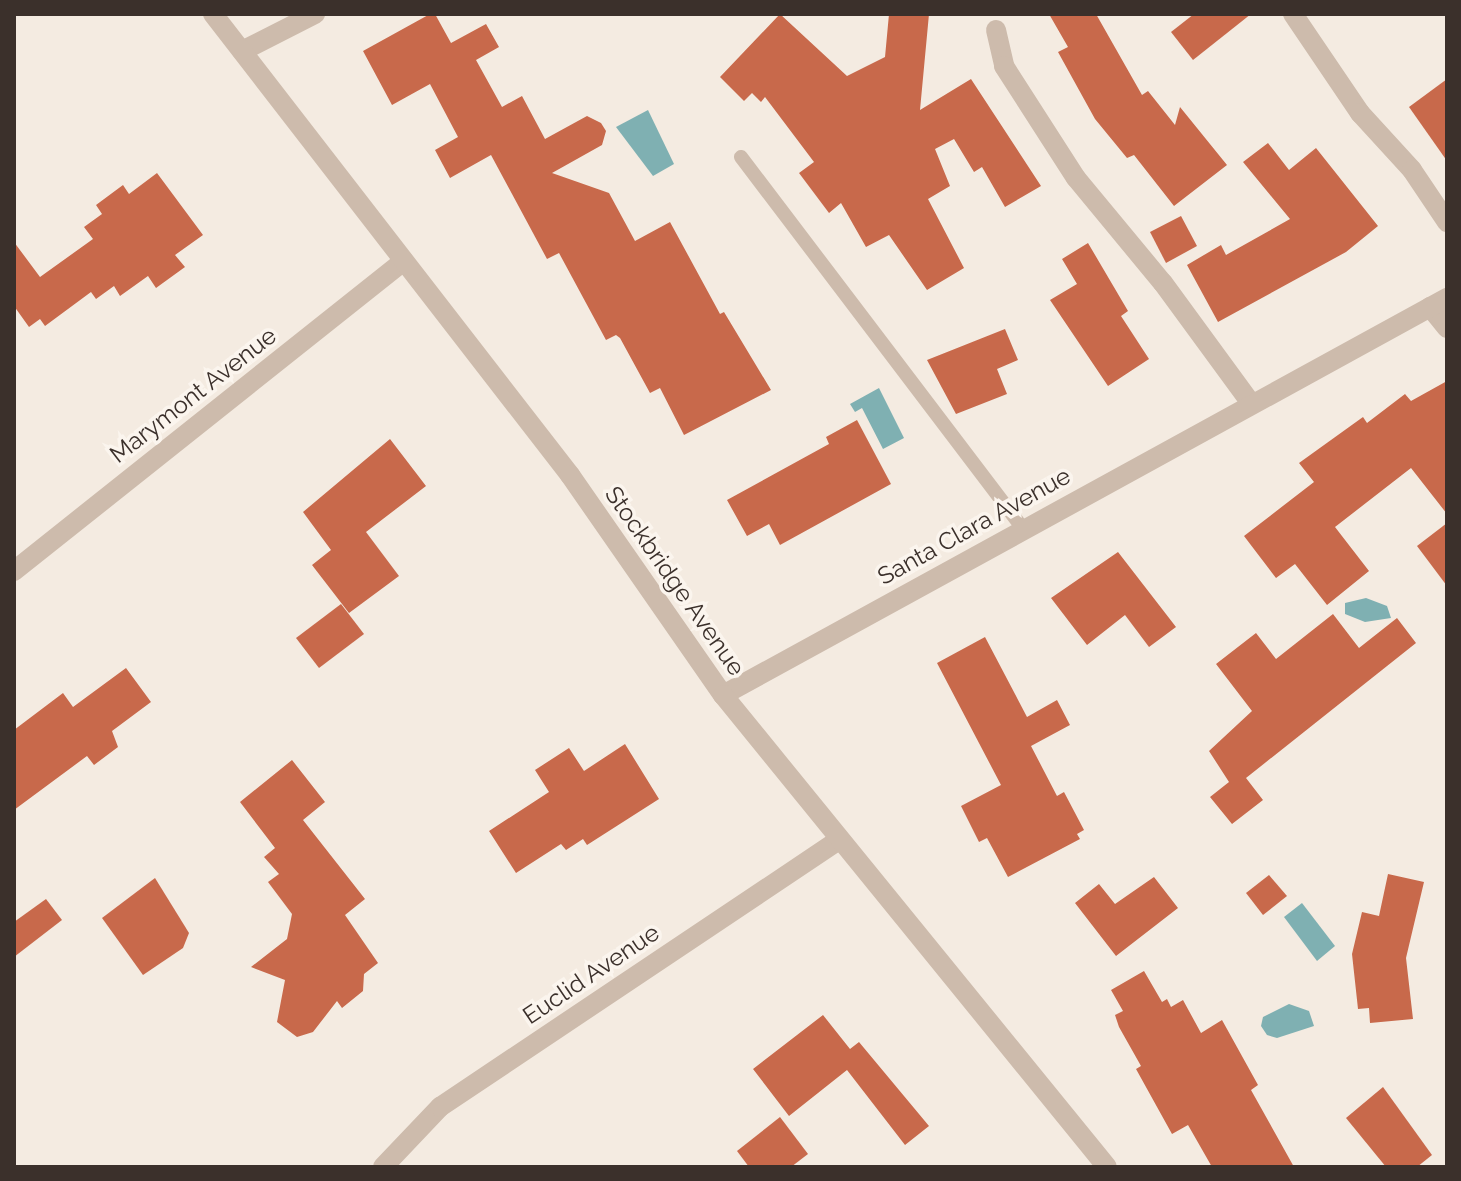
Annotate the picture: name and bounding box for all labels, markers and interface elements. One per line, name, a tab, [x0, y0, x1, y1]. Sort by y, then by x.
street label: Marymont Avenue	[104, 321, 282, 469]
street label: Santa Clara Avenue	[872, 461, 1076, 591]
street label: Stockbridge Avenue	[599, 481, 751, 681]
street label: Euclid Avenue	[517, 918, 665, 1030]

